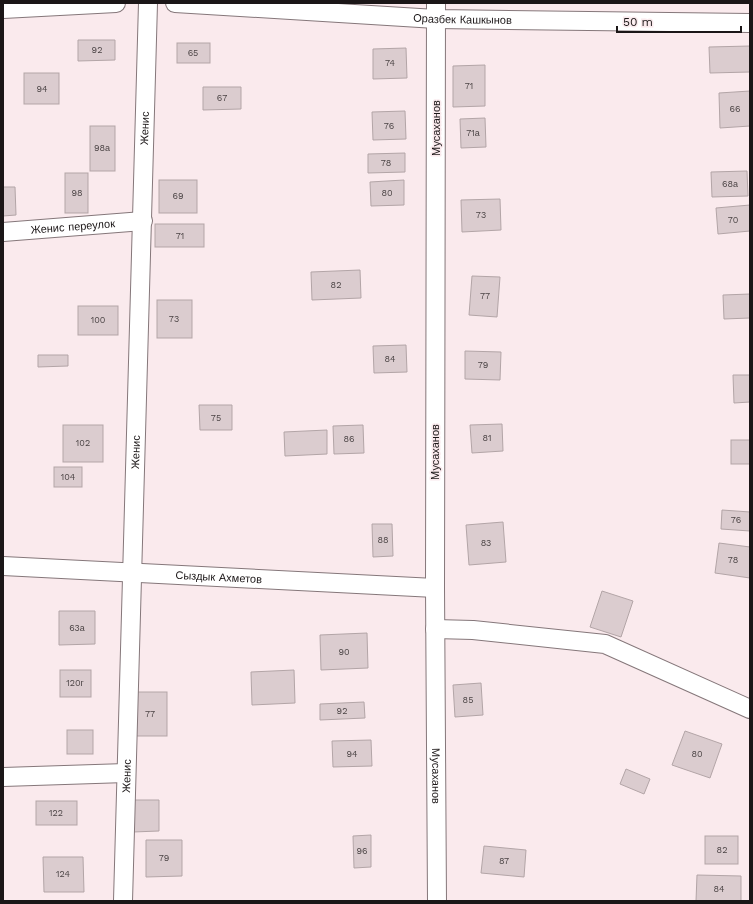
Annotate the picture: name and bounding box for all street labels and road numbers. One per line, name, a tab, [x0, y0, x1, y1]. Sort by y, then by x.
street label: Оразбек Кашкынов	[413, 12, 512, 27]
street label: Мусаханов	[430, 100, 443, 156]
street label: Женис	[138, 111, 152, 145]
street label: Женис переулок	[30, 217, 116, 237]
street label: Мусаханов	[429, 424, 442, 480]
street label: Женис	[129, 435, 143, 469]
street label: Сыздык Ахметов	[175, 569, 262, 586]
street label: Мусаханов	[429, 748, 442, 804]
street label: Женис	[120, 758, 134, 793]

